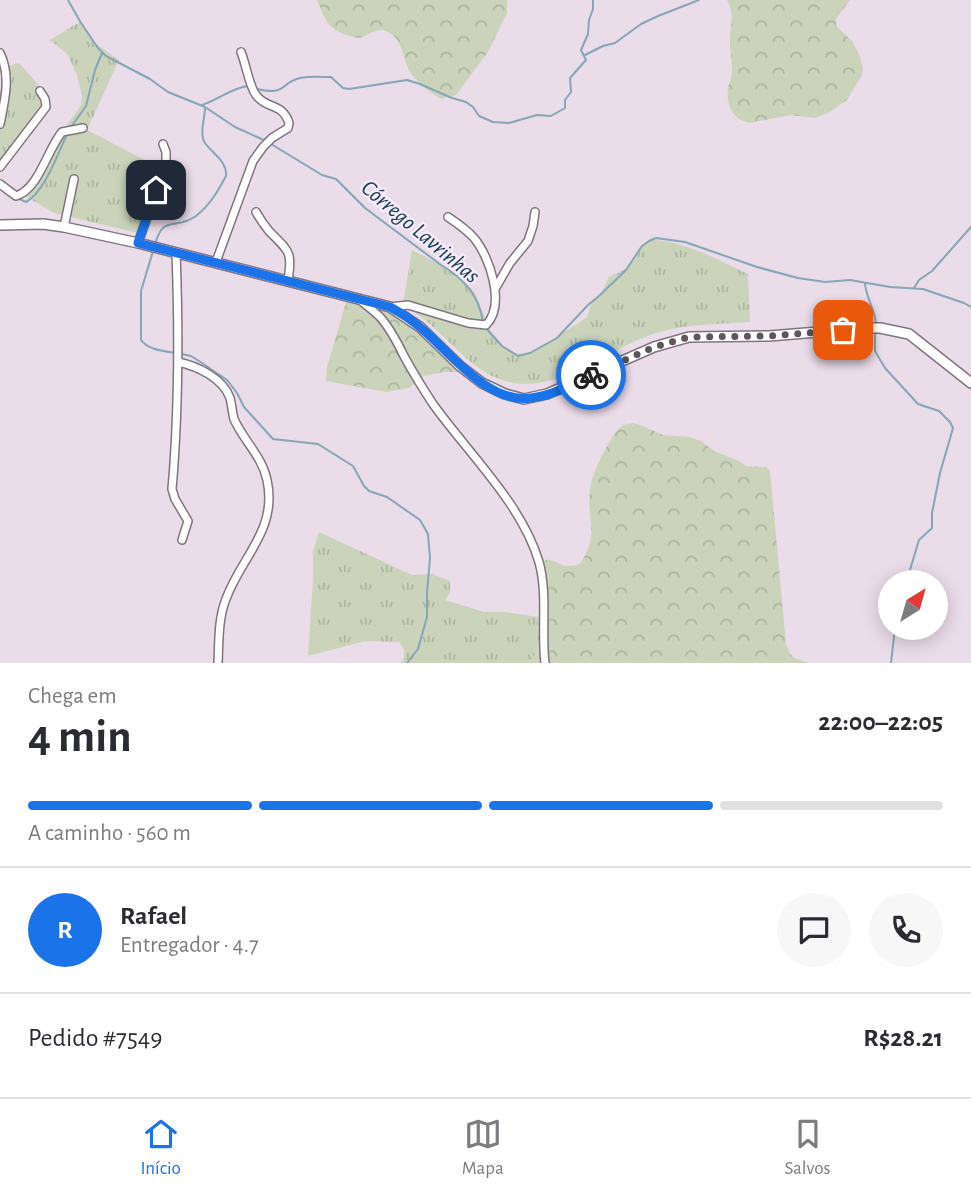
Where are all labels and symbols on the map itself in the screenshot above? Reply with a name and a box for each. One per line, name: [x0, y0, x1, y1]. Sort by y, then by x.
pin: [126, 160, 186, 220]
water label: Córrego Lavrinhas: [357, 176, 484, 288]
pin: [813, 300, 873, 360]
courier: [556, 340, 626, 410]
north arrow: [878, 570, 948, 640]

